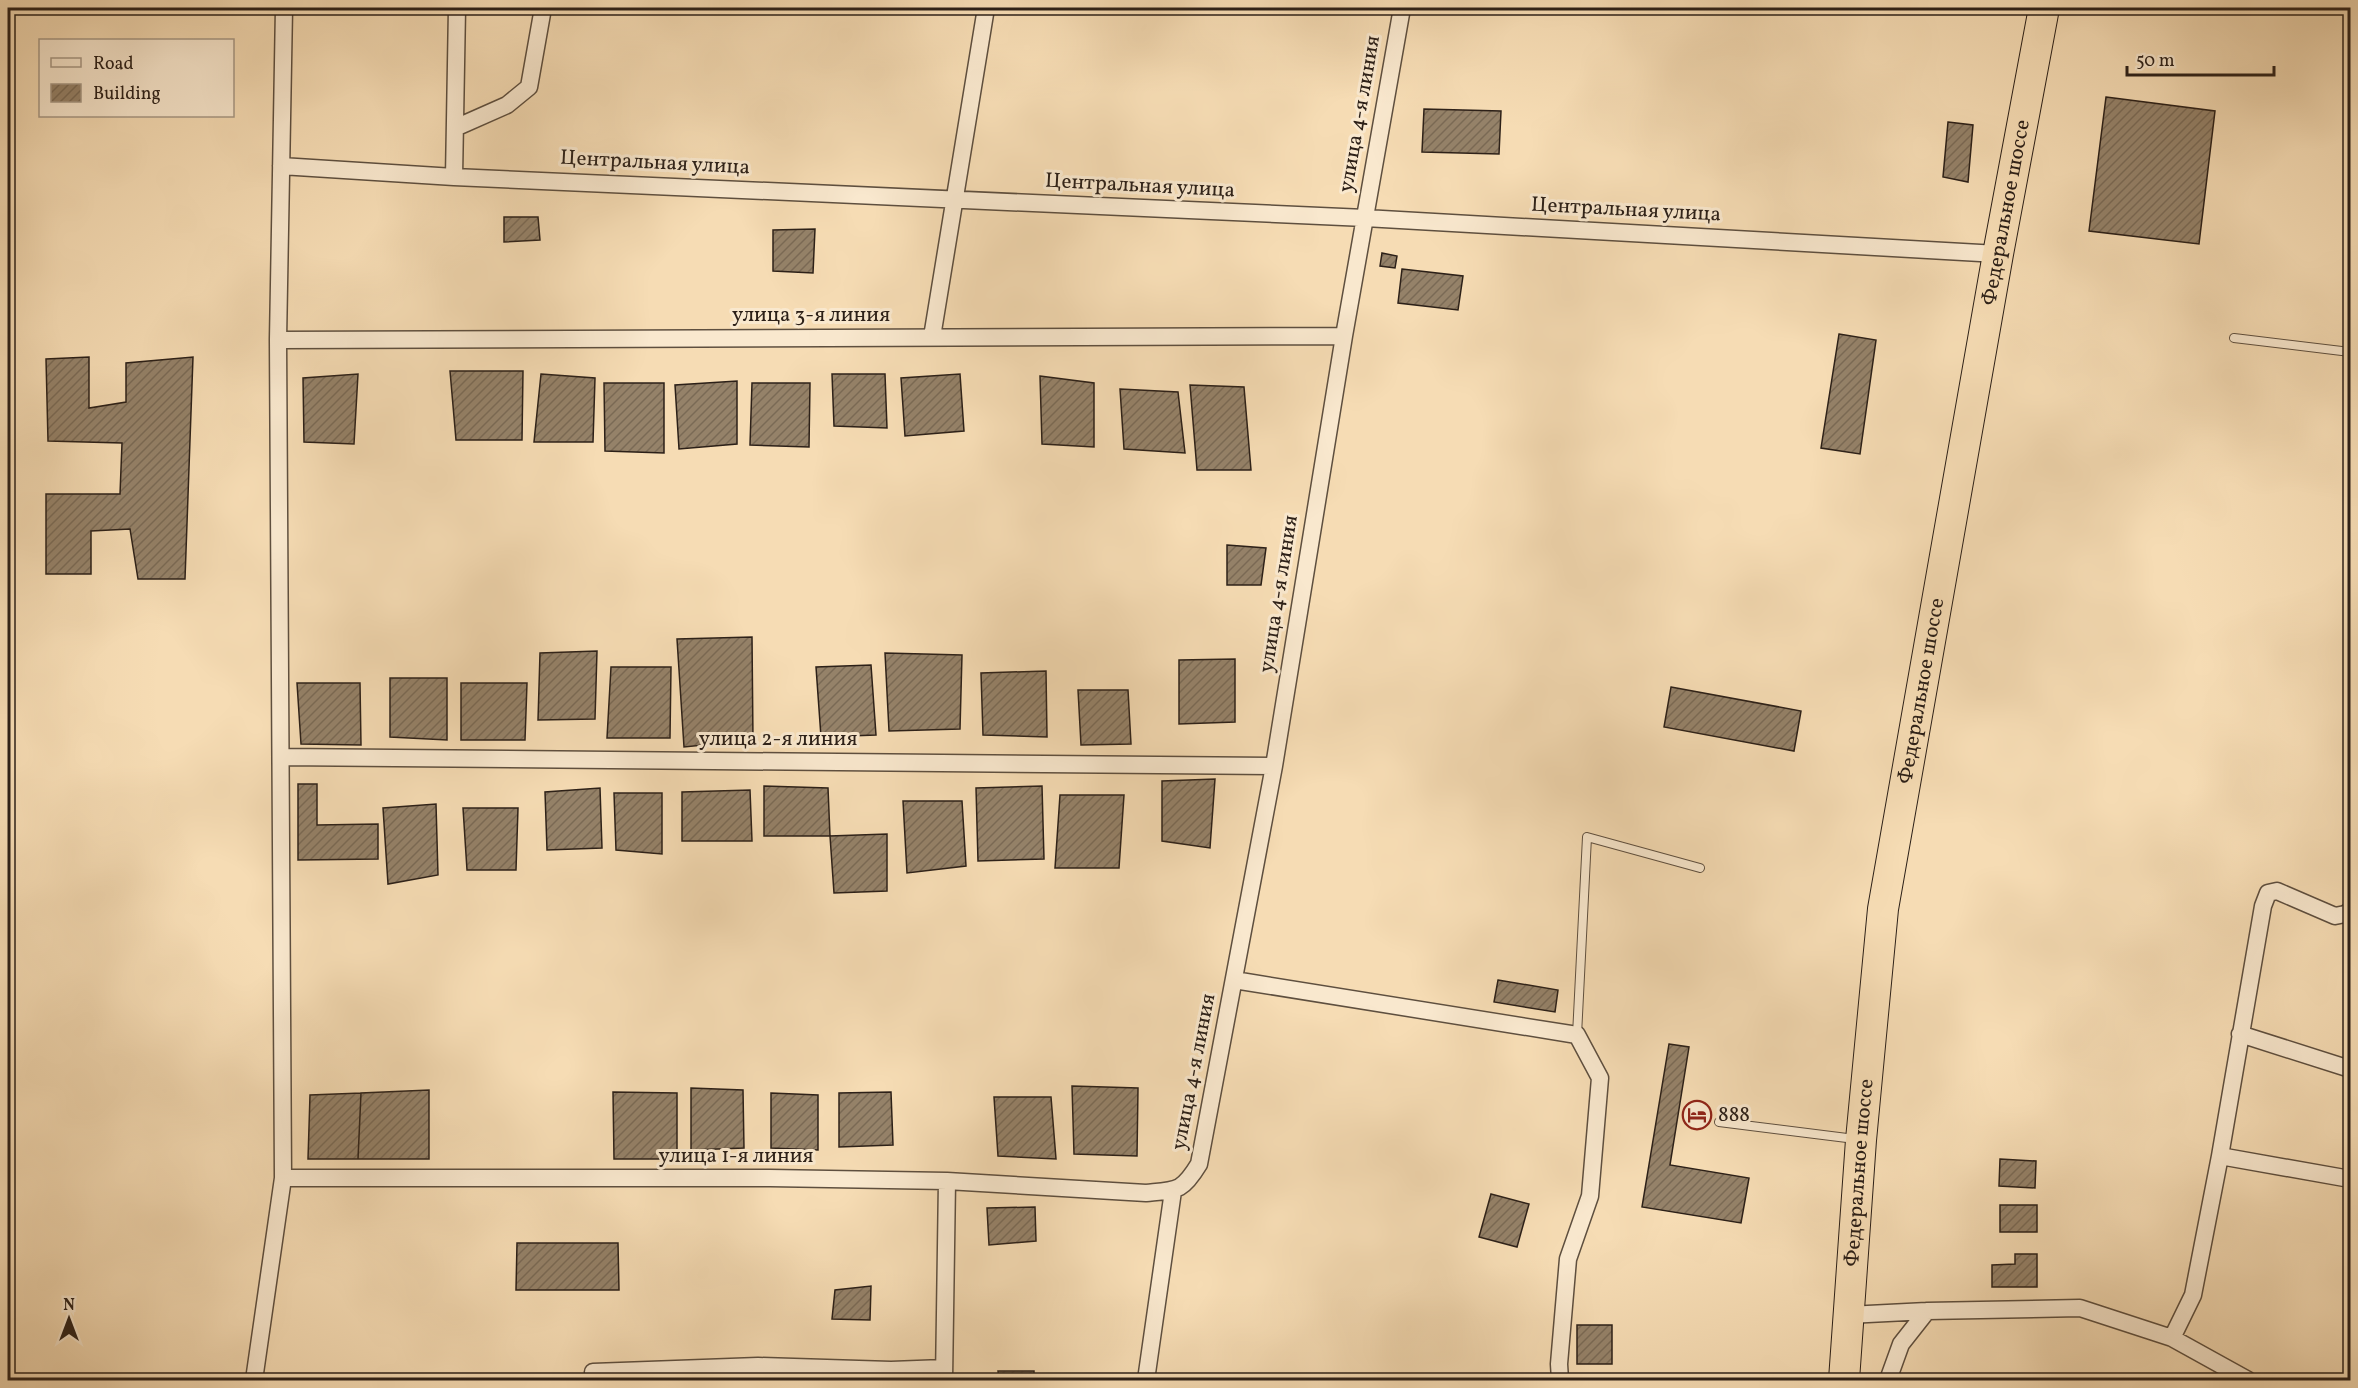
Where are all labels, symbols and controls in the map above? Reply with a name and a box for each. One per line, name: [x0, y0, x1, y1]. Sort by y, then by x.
street label: улица 4-я линия: [1332, 33, 1388, 195]
legend: [39, 39, 234, 117]
scale bar: [2127, 39, 2274, 77]
text: 50 m: [2136, 49, 2175, 74]
text: Road: [93, 52, 134, 77]
text: Building: [93, 82, 161, 107]
street label: Федеральное шоссе: [1975, 117, 2037, 308]
street label: Центральная улица: [559, 144, 751, 182]
street label: Центральная улица: [1044, 167, 1236, 205]
street label: Центральная улица: [1530, 191, 1722, 229]
street label: улица 3-я линия: [732, 301, 890, 330]
street label: улица 4-я линия: [1252, 513, 1306, 675]
street label: Федеральное шоссе: [1891, 596, 1952, 786]
street label: улица 2-я линия: [699, 725, 857, 754]
street label: улица 4-я линия: [1165, 991, 1223, 1153]
street label: Федеральное шоссе: [1838, 1077, 1881, 1268]
hotel icon: 888: [1681, 1099, 1713, 1131]
place label: 888: [1718, 1101, 1750, 1130]
street label: улица 1-я линия: [659, 1142, 814, 1171]
north arrow: [39, 1289, 99, 1349]
text: N: [63, 1295, 75, 1317]

